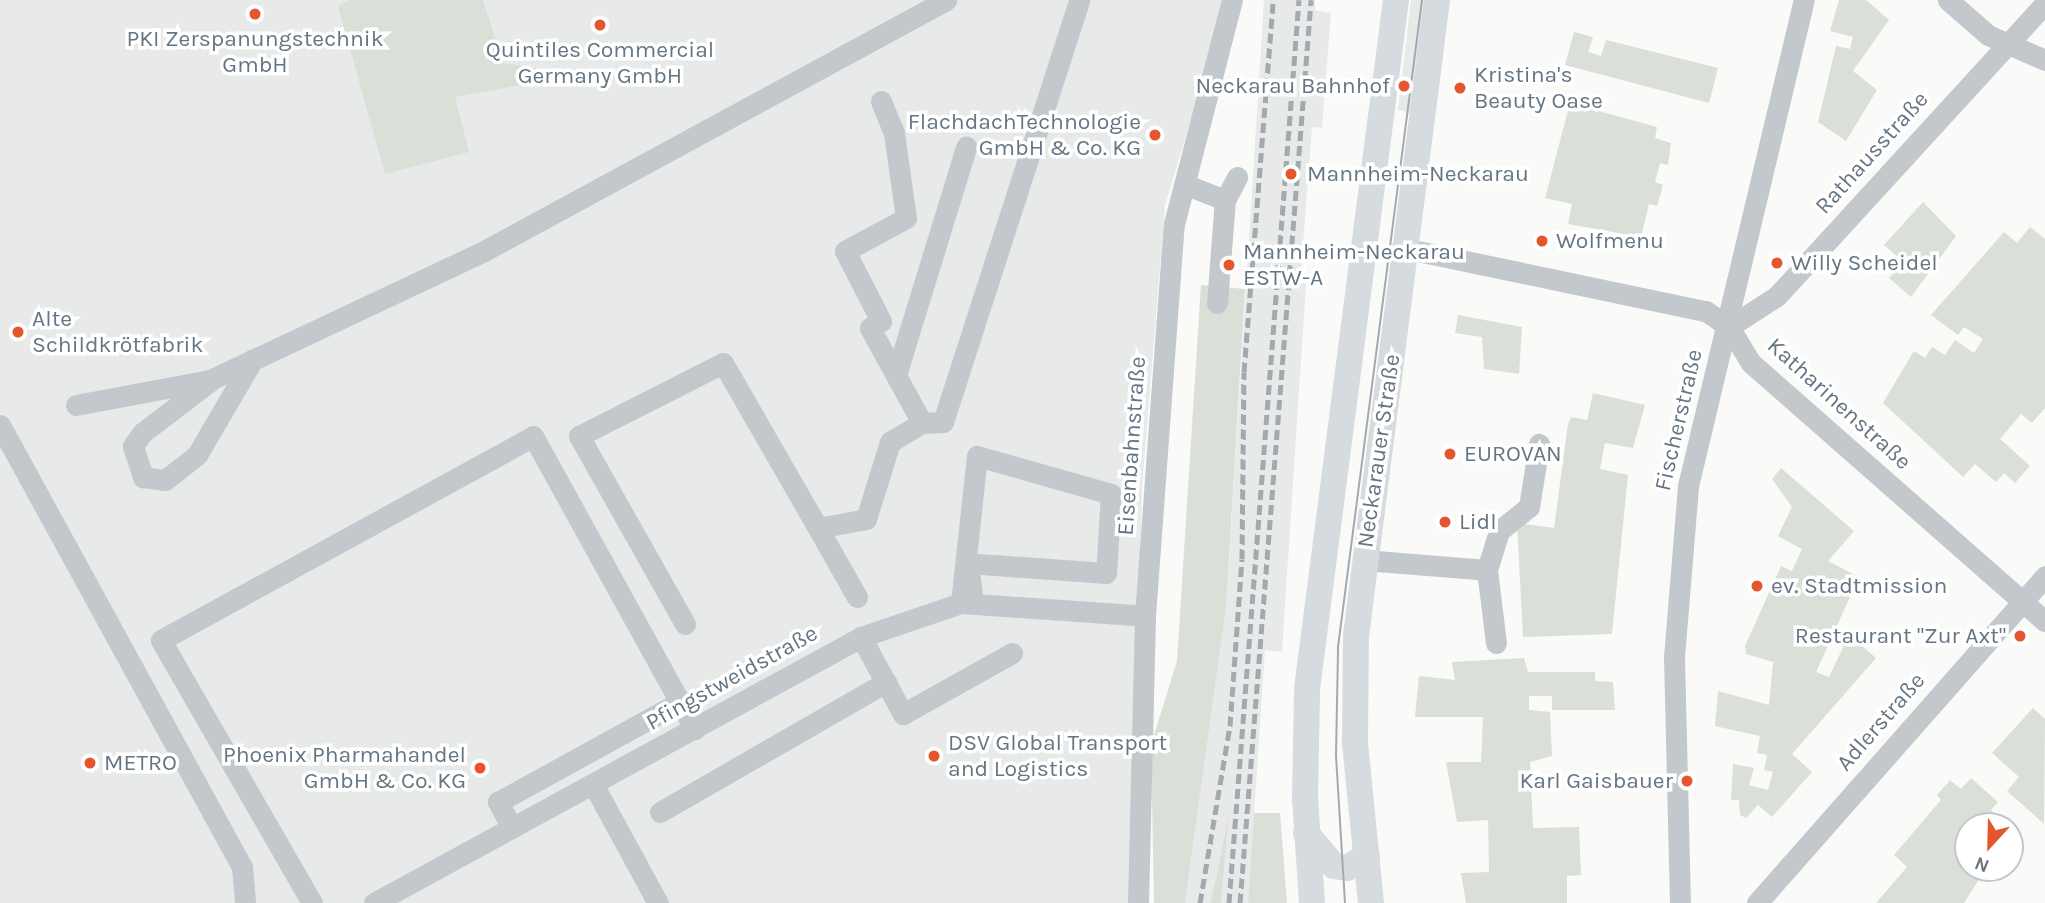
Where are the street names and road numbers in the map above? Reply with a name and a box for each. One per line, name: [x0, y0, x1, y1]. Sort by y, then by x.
street label: Rathausstraße: [1810, 86, 1934, 220]
street label: Katharinenstraße: [1761, 332, 1917, 476]
street label: Fischerstraße: [1649, 346, 1709, 494]
street label: Neckarauer Straße: [1352, 353, 1406, 549]
street label: Eisenbahnstraße: [1112, 356, 1152, 536]
street label: Pfingstweidstraße: [641, 619, 823, 737]
street label: Adlerstraße: [1831, 667, 1931, 777]

